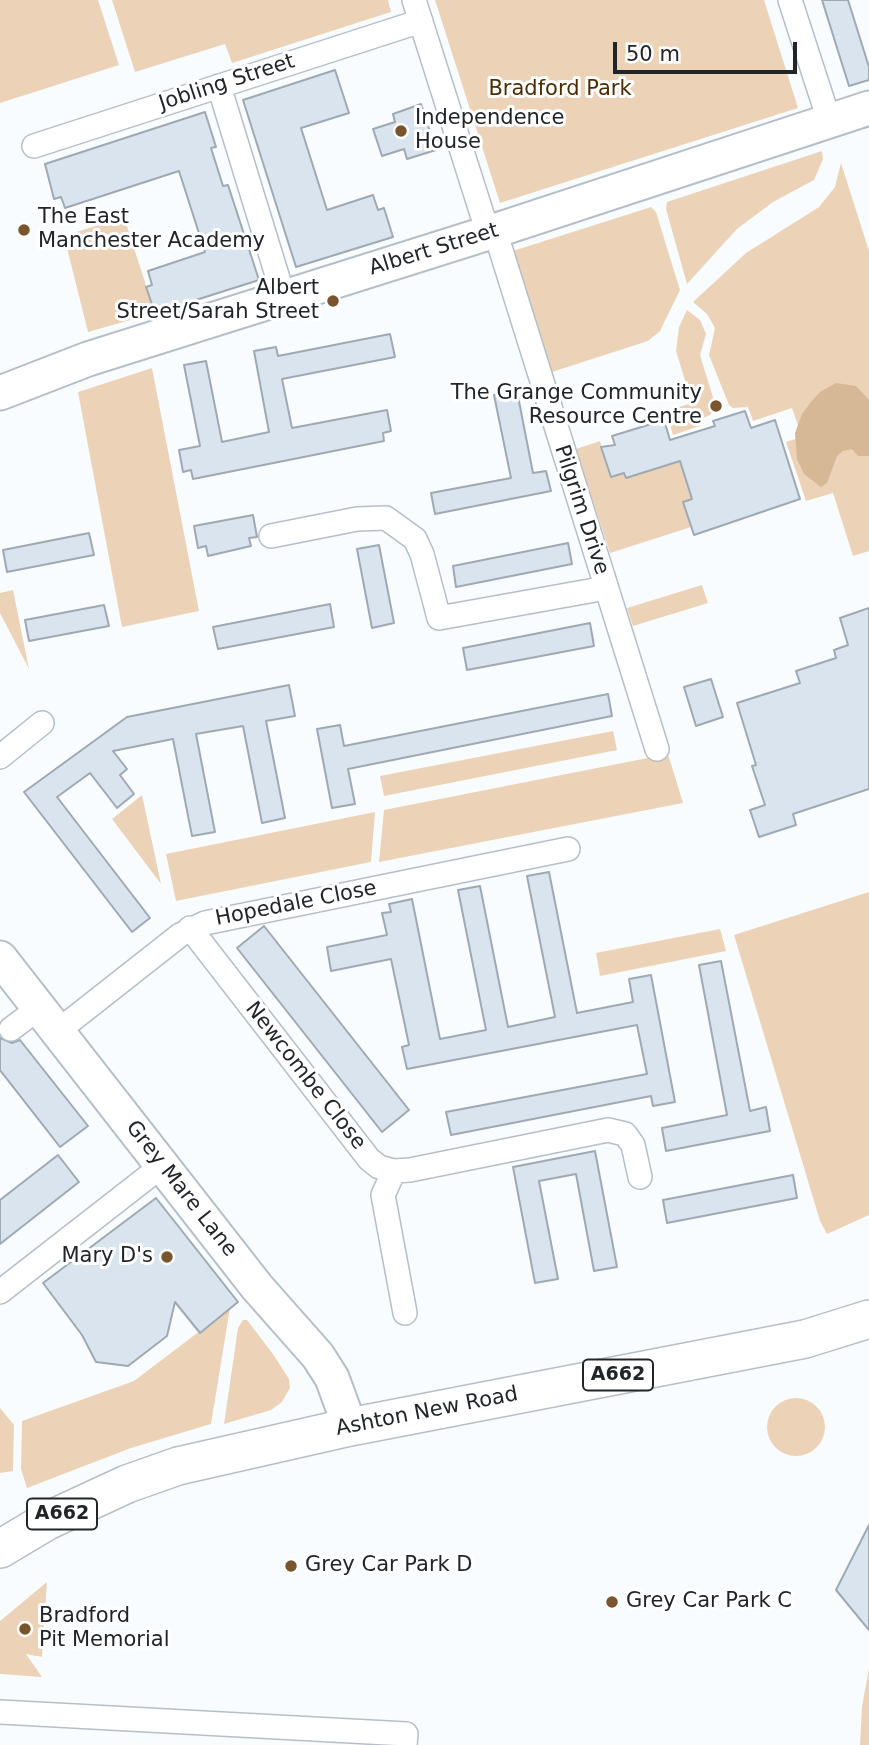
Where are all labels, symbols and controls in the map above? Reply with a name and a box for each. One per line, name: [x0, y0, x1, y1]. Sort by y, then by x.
scale bar: [617, 28, 801, 72]
text: 50 m: [626, 42, 680, 66]
street label: Jobling Street: [156, 49, 298, 117]
park label: Bradford Park: [488, 77, 632, 103]
place label: Independence House: [415, 106, 564, 156]
marker: Independence House: [393, 123, 409, 139]
place label: The East Manchester Academy: [38, 205, 265, 255]
street label: Albert Street: [366, 218, 502, 282]
marker: The East Manchester Academy: [16, 222, 32, 238]
place label: Albert Street/Sarah Street: [117, 276, 319, 326]
marker: Albert Street/Sarah Street: [325, 293, 341, 309]
place label: The Grange Community Resource Centre: [451, 381, 702, 431]
marker: The Grange Community Resource Centre: [708, 398, 724, 414]
street label: Pilgrim Drive: [548, 442, 614, 578]
street label: Hopedale Close: [213, 876, 379, 932]
street label: Newcombe Close: [239, 997, 371, 1155]
street label: Grey Mare Lane: [120, 1116, 242, 1262]
place label: Mary D's: [61, 1244, 153, 1270]
marker: Mary D's: [159, 1249, 175, 1265]
road number: A662: [583, 1359, 653, 1390]
street label: Ashton New Road: [334, 1382, 520, 1442]
road number: A662: [27, 1498, 97, 1530]
place label: Grey Car Park D: [305, 1553, 473, 1579]
marker: Grey Car Park D: [283, 1558, 299, 1574]
place label: Grey Car Park C: [626, 1589, 792, 1615]
marker: Grey Car Park C: [604, 1594, 620, 1610]
place label: Bradford Pit Memorial: [39, 1604, 169, 1654]
marker: Bradford Pit Memorial: [17, 1621, 33, 1637]

